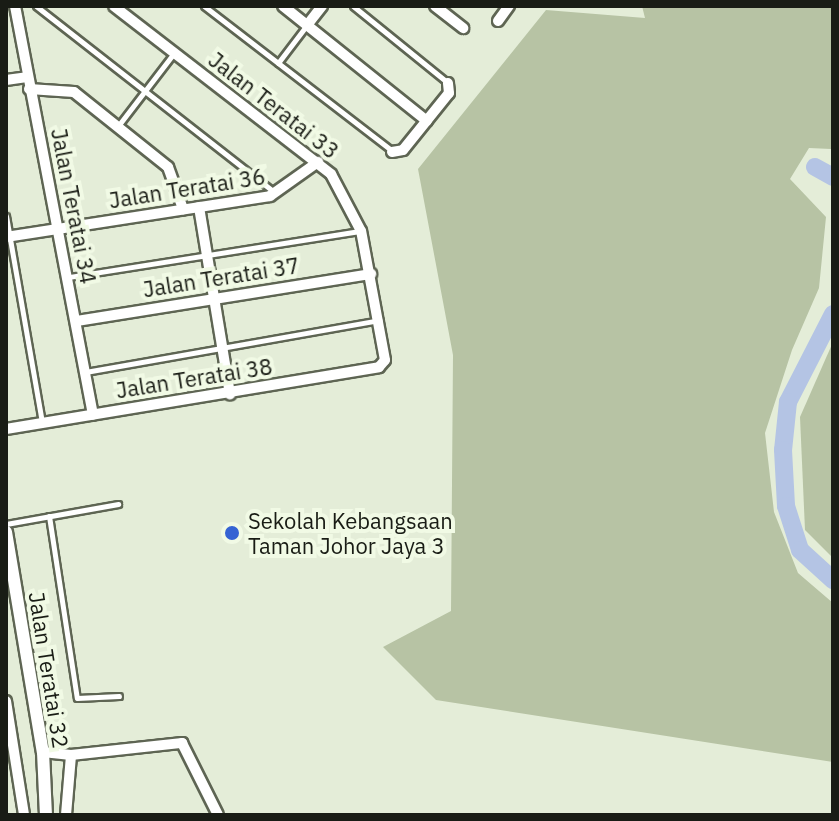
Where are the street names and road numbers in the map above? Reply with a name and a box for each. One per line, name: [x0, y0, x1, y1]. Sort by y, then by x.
street label: Jalan Teratai 33: [204, 46, 344, 164]
street label: Jalan Teratai 34: [46, 126, 102, 286]
street label: Jalan Teratai 36: [107, 163, 267, 213]
street label: Jalan Teratai 37: [141, 252, 301, 302]
street label: Jalan Teratai 38: [114, 353, 274, 403]
street label: Jalan Teratai 32: [24, 590, 74, 750]

